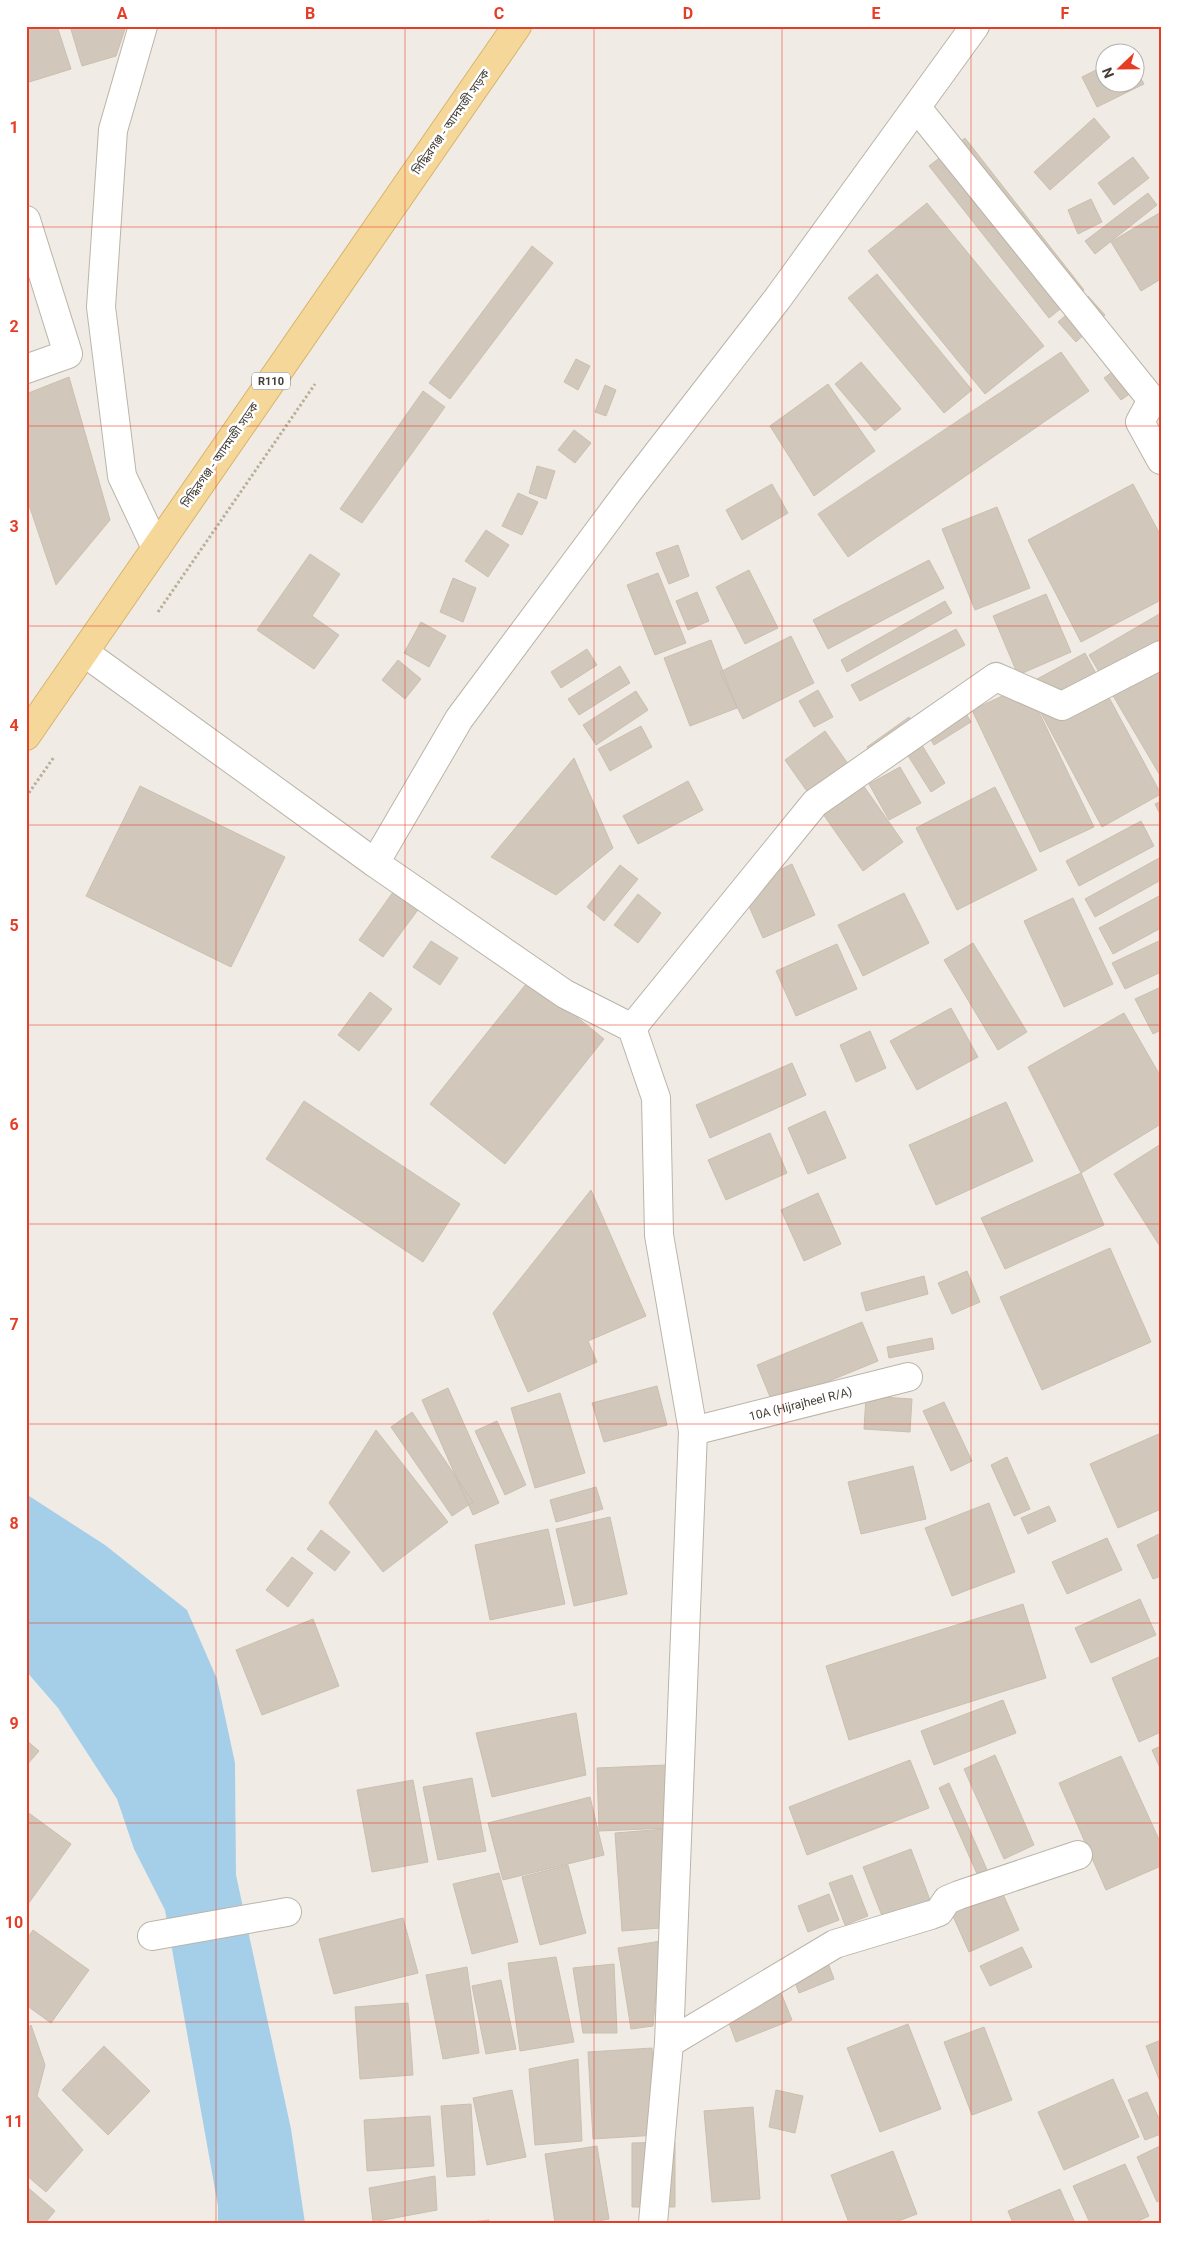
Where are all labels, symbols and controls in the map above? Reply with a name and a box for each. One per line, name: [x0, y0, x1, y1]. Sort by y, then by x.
text: A: [117, 4, 128, 23]
text: B: [305, 4, 315, 23]
text: C: [494, 4, 504, 23]
text: D: [683, 4, 693, 23]
text: E: [872, 4, 881, 23]
text: F: [1061, 4, 1070, 23]
north arrow: [1094, 42, 1144, 92]
text: N: [1099, 65, 1117, 80]
street label: সিদ্ধিরগঞ্জ - আদমজী সড়ক: [408, 66, 493, 178]
text: 1: [9, 118, 19, 137]
text: 2: [9, 317, 19, 336]
road number: R110: [252, 372, 290, 390]
street label: সিদ্ধিরগঞ্জ - আদমজী সড়ক: [177, 399, 262, 511]
text: 3: [9, 517, 19, 536]
text: 4: [9, 716, 19, 735]
text: 5: [9, 916, 19, 935]
text: 6: [9, 1115, 19, 1134]
text: 7: [9, 1315, 19, 1334]
street label: 10A (Hijrajheel R/A): [748, 1384, 854, 1424]
text: 8: [9, 1514, 19, 1533]
text: 9: [9, 1714, 19, 1733]
text: 10: [5, 1913, 23, 1932]
text: 11: [5, 2112, 23, 2131]

